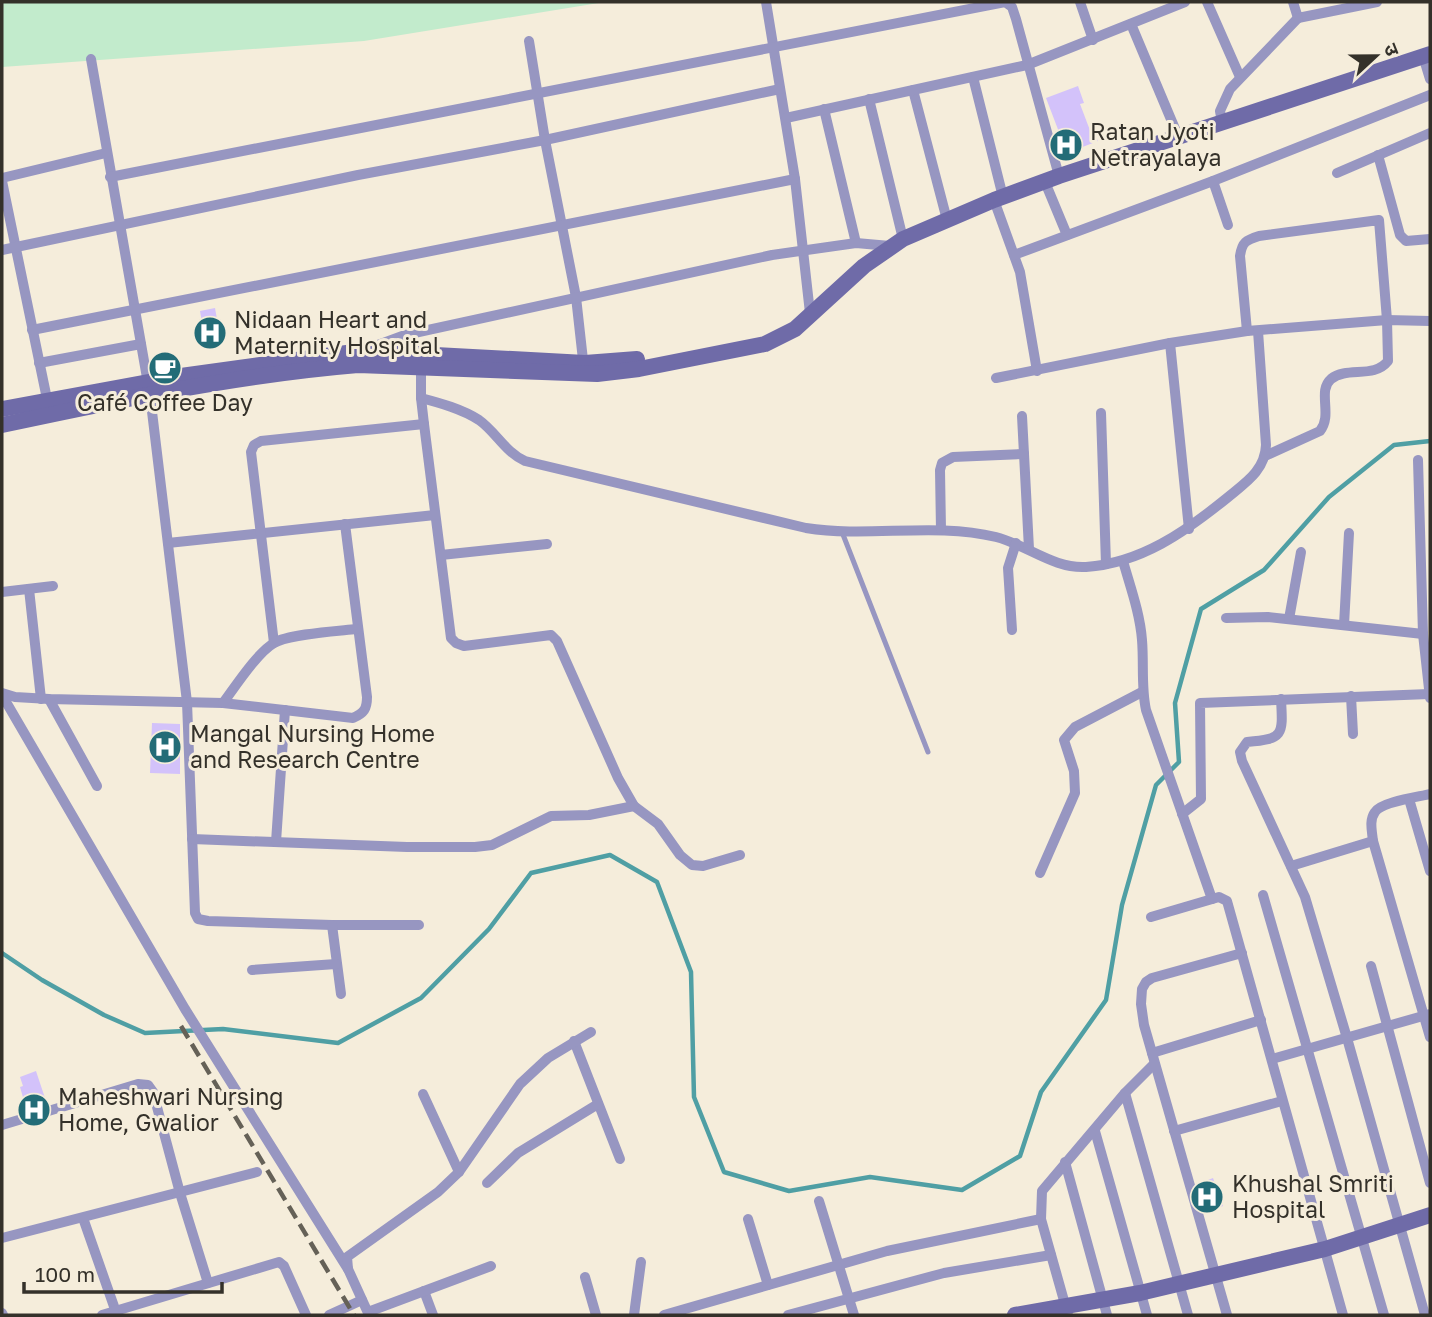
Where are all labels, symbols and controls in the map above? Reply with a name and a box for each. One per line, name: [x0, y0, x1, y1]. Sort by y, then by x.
north arrow: [1341, 21, 1411, 91]
text: उ: [1379, 40, 1405, 60]
place label: Ratan Jyoti Netrayalaya: [1090, 117, 1222, 171]
hospital icon: Ratan Jyoti Netrayalaya: [1047, 126, 1085, 164]
place label: Nidaan Heart and Maternity Hospital: [234, 305, 440, 359]
hospital icon: Nidaan Heart and Maternity Hospital: [191, 314, 229, 352]
cafe icon: Café Coffee Day: [146, 349, 184, 387]
place label: Café Coffee Day: [77, 388, 253, 416]
place label: Mangal Nursing Home and Research Centre: [190, 719, 435, 773]
hospital icon: Mangal Nursing Home and Research Centre: [146, 728, 184, 766]
place label: Maheshwari Nursing Home, Gwalior: [58, 1082, 283, 1136]
hospital icon: Maheshwari Nursing Home, Gwalior: [15, 1091, 53, 1129]
place label: Khushal Smriti Hospital: [1232, 1169, 1394, 1223]
hospital icon: Khushal Smriti Hospital: [1188, 1178, 1226, 1216]
scale bar: [24, 1250, 222, 1294]
text: 100 m: [35, 1261, 95, 1287]

